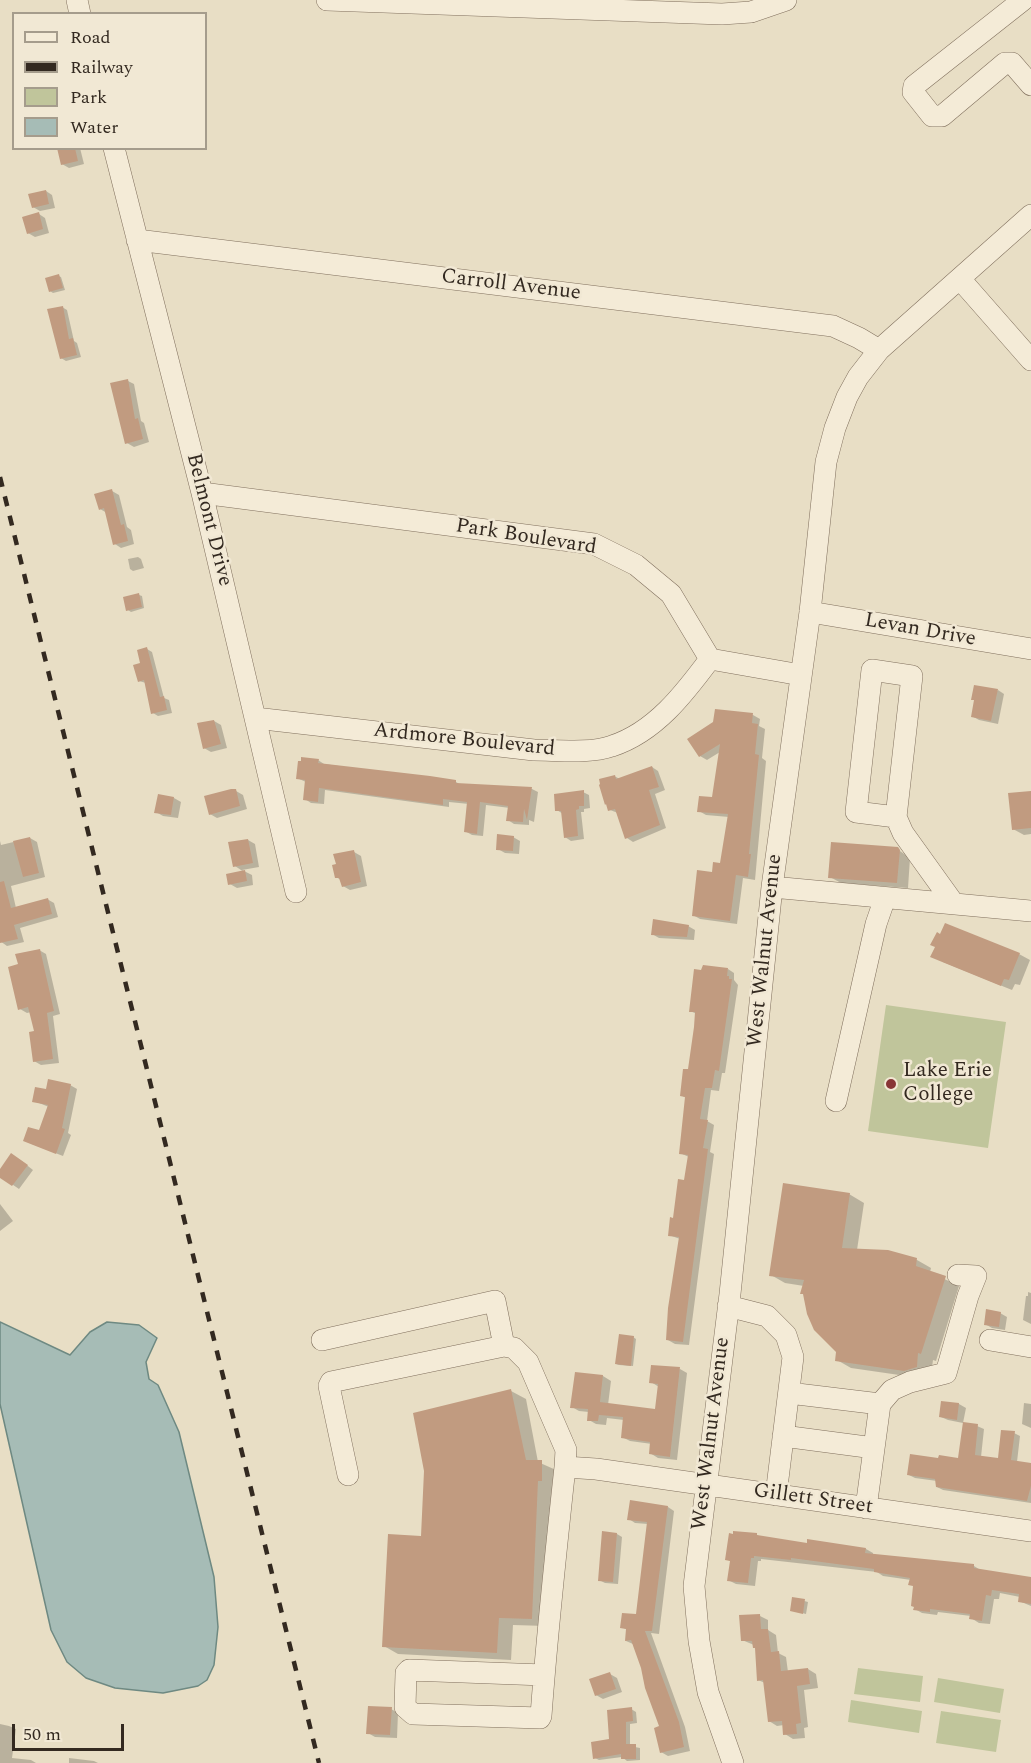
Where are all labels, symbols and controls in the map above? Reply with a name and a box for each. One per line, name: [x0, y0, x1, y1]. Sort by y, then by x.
legend: [12, 12, 207, 150]
text: Road: [70, 24, 111, 51]
text: Railway: [70, 54, 133, 81]
text: Park: [70, 84, 107, 111]
text: Water: [70, 114, 118, 141]
street label: Carroll Avenue: [440, 265, 582, 307]
street label: Belmont Drive: [179, 451, 237, 589]
street label: Park Boulevard: [454, 514, 598, 562]
street label: Levan Drive: [862, 609, 978, 653]
street label: Ardmore Boulevard: [372, 719, 556, 763]
street label: West Walnut Avenue: [743, 853, 789, 1049]
place label: Lake Erie College: [903, 1059, 992, 1109]
marker: Lake Erie College: [884, 1077, 898, 1091]
street label: West Walnut Avenue: [688, 1336, 736, 1532]
street label: Gillett Street: [752, 1479, 874, 1521]
scale bar: [15, 1712, 128, 1750]
text: 50 m: [23, 1721, 61, 1748]

